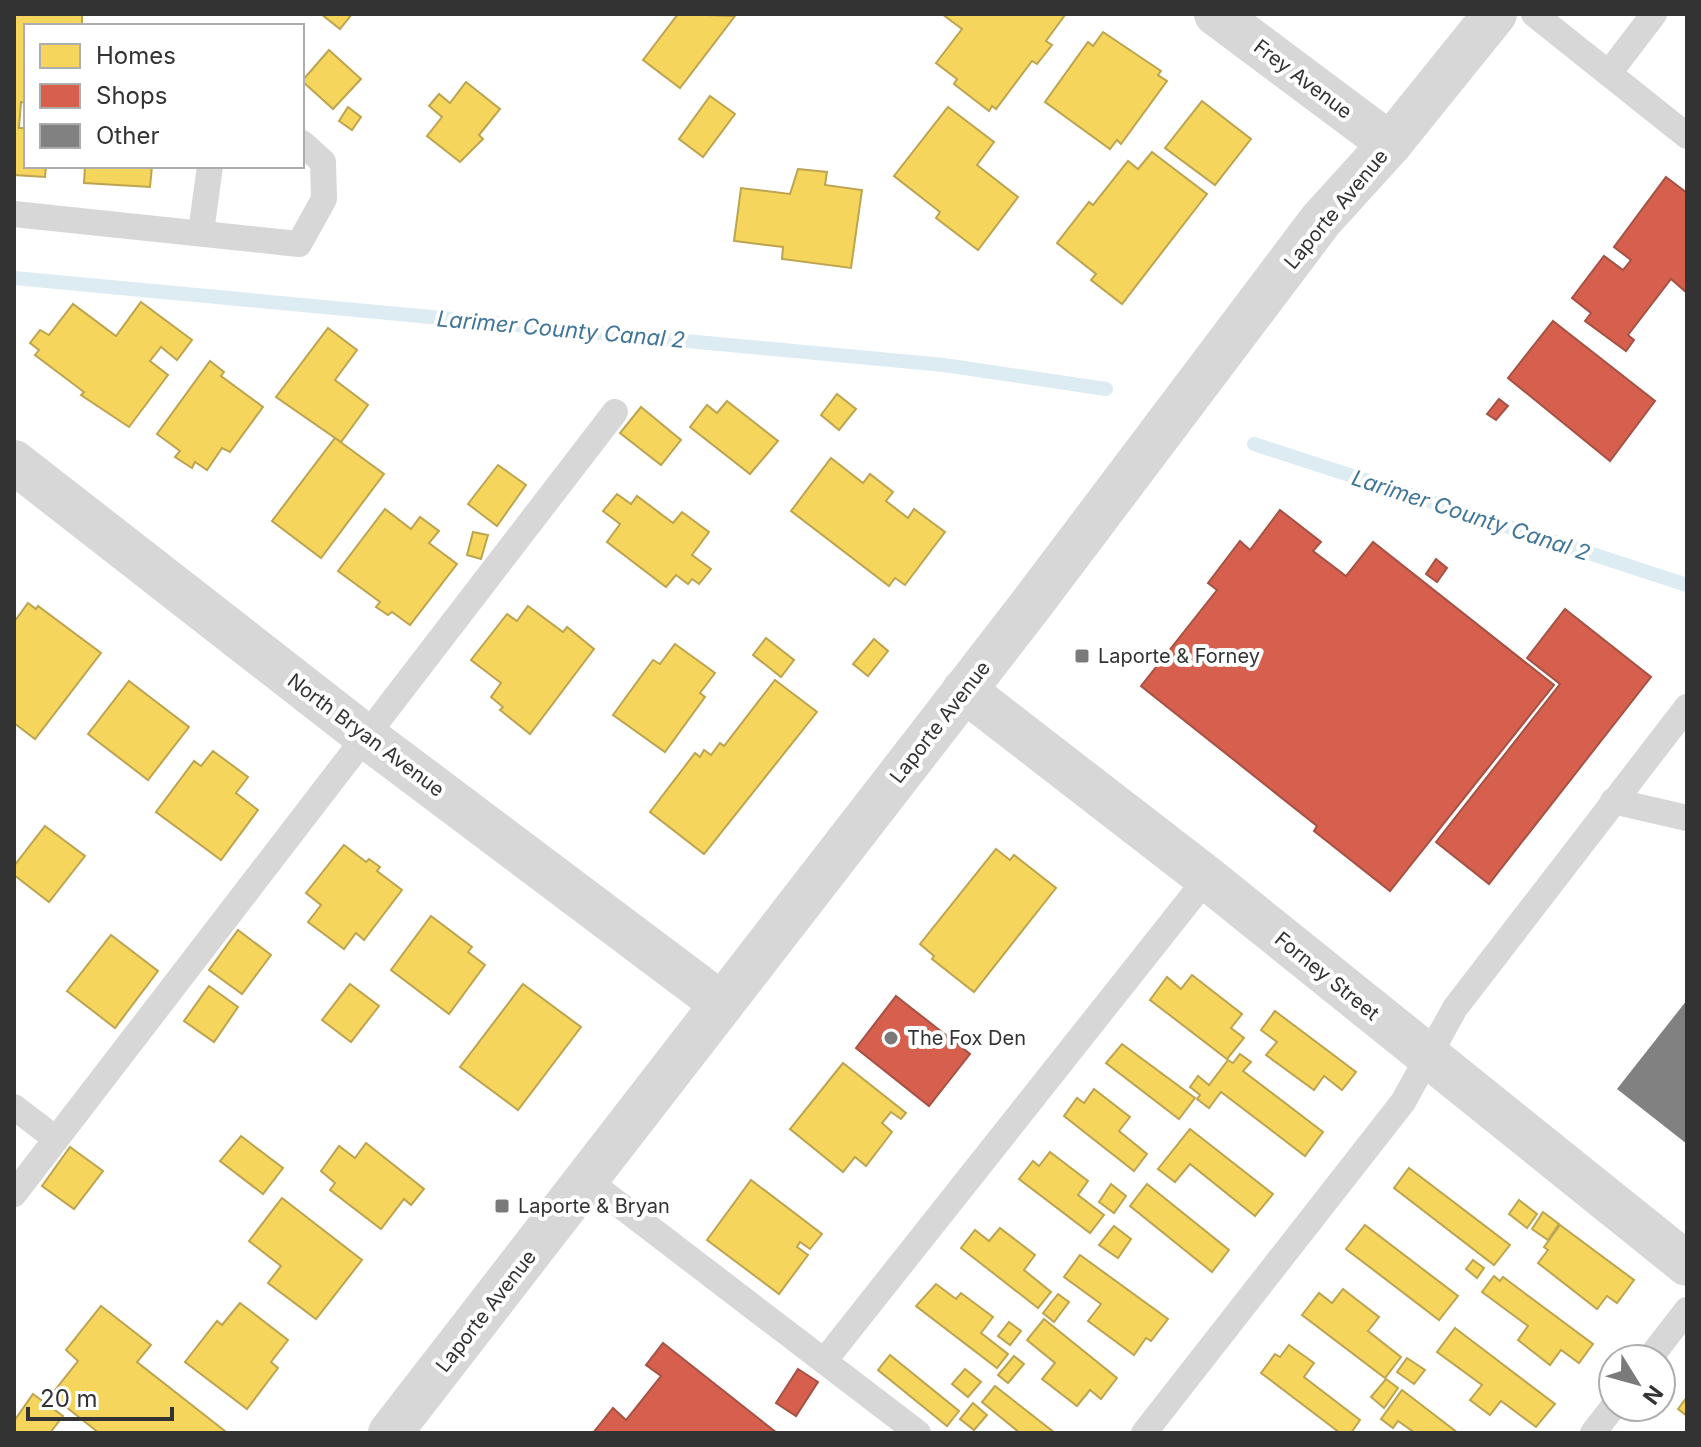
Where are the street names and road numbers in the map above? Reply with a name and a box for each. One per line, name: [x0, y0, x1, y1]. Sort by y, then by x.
street label: Frey Avenue: [1249, 34, 1357, 124]
street label: Laporte Avenue: [1279, 144, 1393, 274]
street label: Laporte Avenue: [885, 656, 995, 788]
street label: North Bryan Avenue: [283, 668, 449, 802]
street label: Forney Street: [1270, 927, 1384, 1026]
street label: Laporte Avenue: [431, 1245, 541, 1377]

